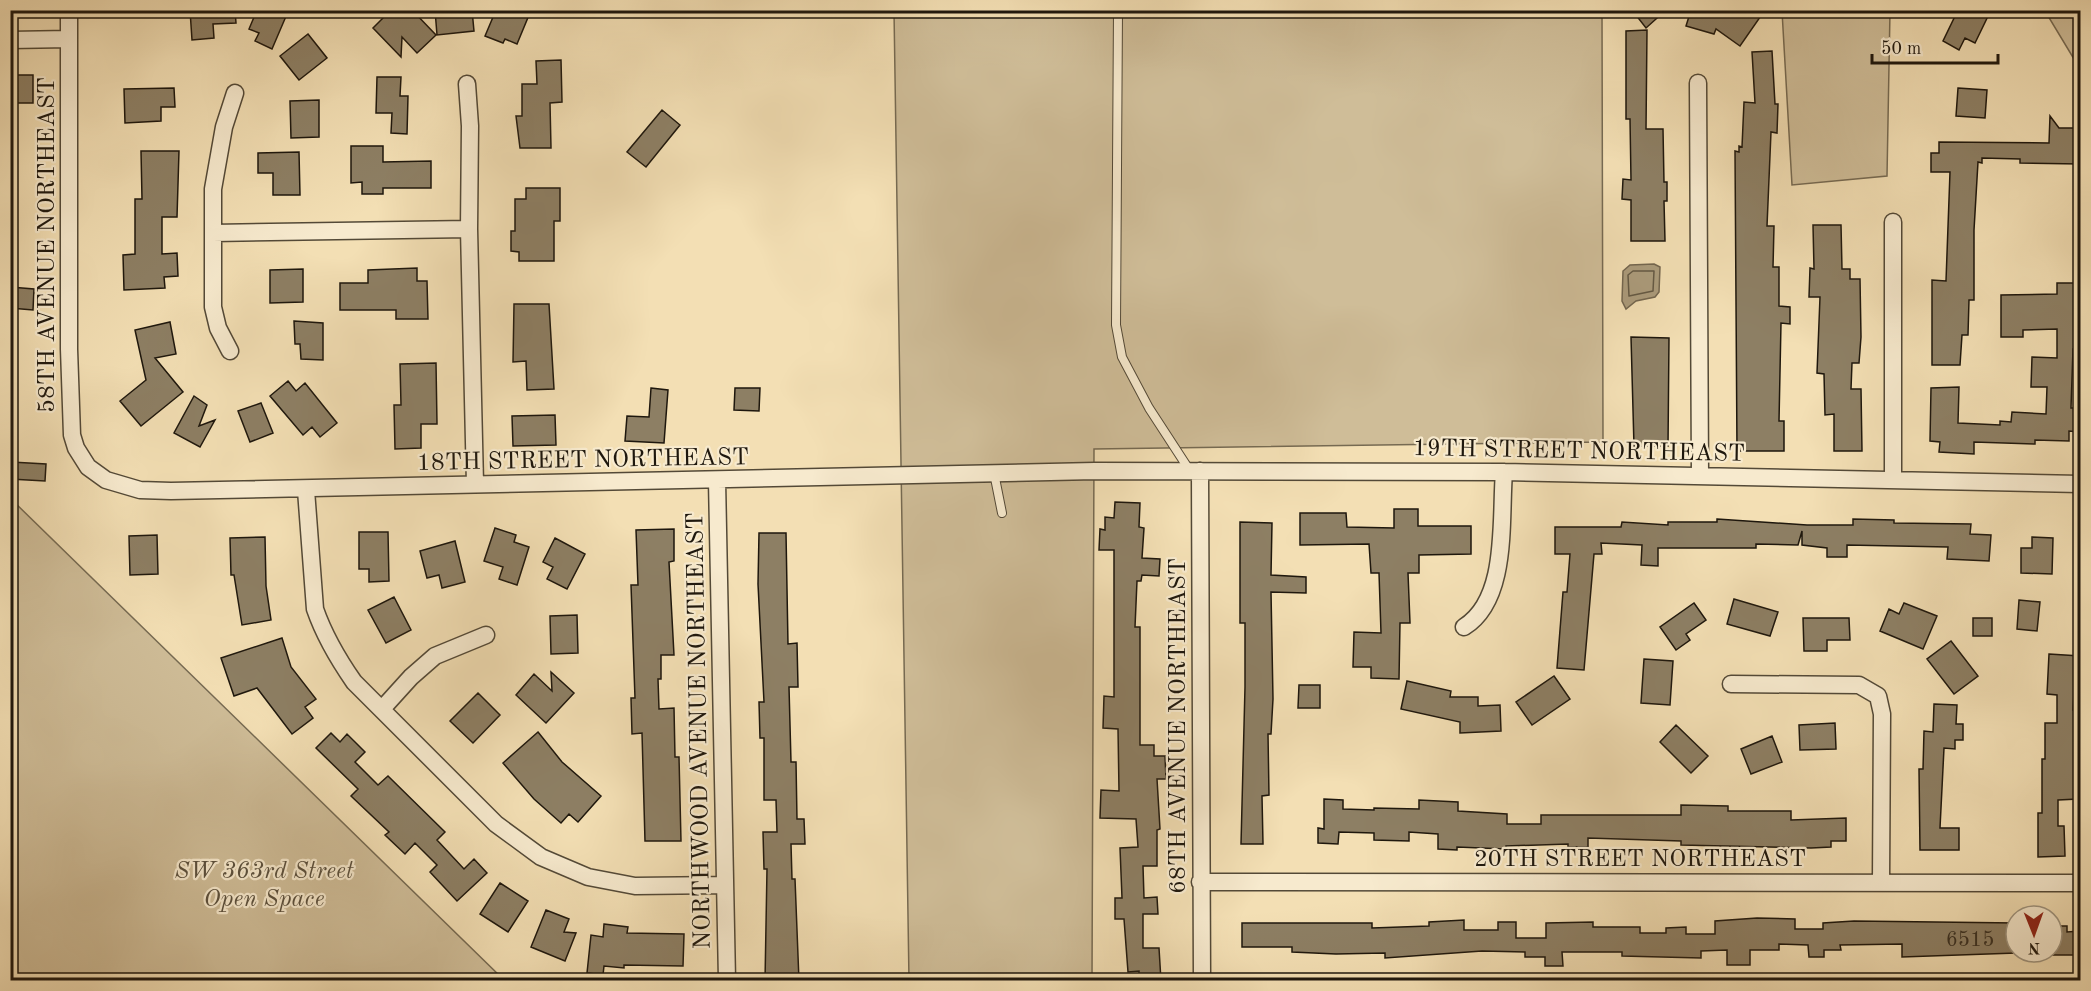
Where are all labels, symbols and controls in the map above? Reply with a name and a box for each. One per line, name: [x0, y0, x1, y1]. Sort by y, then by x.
scale bar: [1872, 27, 1998, 65]
text: 50 m: [1881, 40, 1921, 58]
street label: 58TH AVENUE NORTHEAST: [36, 77, 60, 413]
street label: 19TH STREET NORTHEAST: [1413, 437, 1745, 467]
street label: 18TH STREET NORTHEAST: [417, 446, 749, 476]
street label: NORTHWOOD AVENUE NORTHEAST: [684, 512, 716, 950]
street label: 68TH AVENUE NORTHEAST: [1167, 558, 1191, 894]
street label: 20TH STREET NORTHEAST: [1474, 848, 1806, 872]
park label: SW 363rd Street Open Space: [174, 860, 354, 912]
north arrow: [2004, 904, 2064, 964]
house number: 6515: [1946, 930, 1994, 951]
text: N: [2027, 939, 2040, 955]

